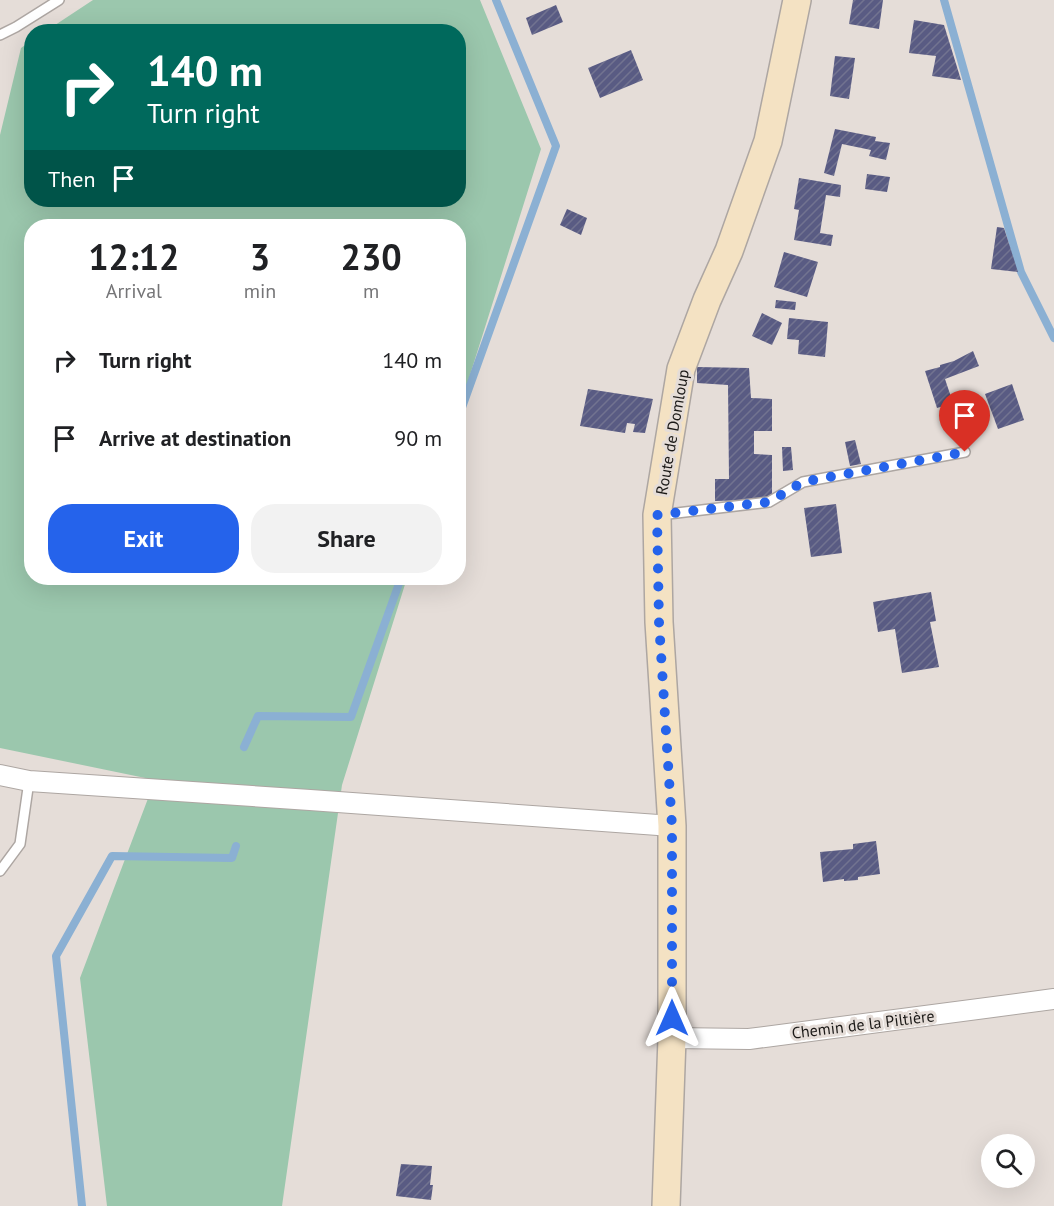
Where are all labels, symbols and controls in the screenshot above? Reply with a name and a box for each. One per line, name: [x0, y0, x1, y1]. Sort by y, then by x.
text: 140 m: [147, 43, 263, 98]
icon: right: [48, 48, 126, 126]
text: Turn right: [147, 96, 260, 130]
icon: arrive: [107, 162, 140, 195]
text: Then: [48, 165, 95, 193]
text: 12:12: [88, 233, 180, 280]
text: 3: [250, 233, 270, 280]
text: 230: [341, 233, 402, 280]
text: Arrival: [106, 278, 162, 304]
text: min: [244, 278, 276, 304]
text: m: [363, 278, 379, 304]
icon: right: [48, 344, 81, 377]
text: Turn right: [99, 346, 191, 374]
text: 140 m: [382, 346, 442, 374]
street label: Route de Domloup: [651, 368, 693, 496]
pin: [939, 390, 990, 452]
icon: arrive: [948, 399, 981, 432]
icon: arrive: [48, 422, 81, 455]
text: Arrive at destination: [99, 424, 291, 452]
text: 90 m: [394, 424, 442, 452]
button: Exit: [48, 504, 239, 573]
button: Share: [251, 504, 442, 573]
position arrow: [640, 986, 704, 1050]
street label: Chemin de la Piltière: [791, 1005, 935, 1043]
map controls: [981, 1134, 1035, 1188]
button: search: [981, 1134, 1035, 1188]

